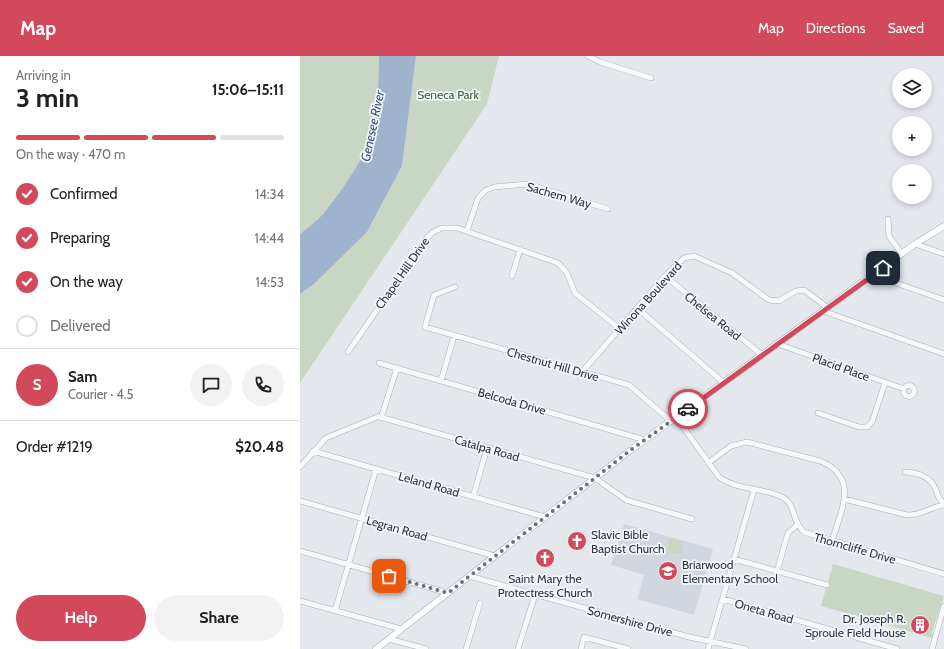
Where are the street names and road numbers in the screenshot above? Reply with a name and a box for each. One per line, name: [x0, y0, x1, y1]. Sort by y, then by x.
street label: Sachem Way: [525, 179, 593, 211]
street label: Chapel Hill Drive: [372, 234, 432, 312]
street label: Winona Boulevard: [611, 258, 685, 338]
street label: Chelsea Road: [682, 289, 744, 343]
street label: Chestnut Hill Drive: [505, 344, 601, 384]
street label: Placid Place: [810, 350, 872, 384]
street label: Belcoda Drive: [476, 384, 548, 418]
street label: Catalpa Road: [453, 432, 521, 464]
street label: Leland Road: [397, 468, 461, 500]
street label: Legran Road: [365, 512, 429, 544]
street label: Thorncliffe Drive: [812, 529, 898, 567]
street label: Oneta Road: [733, 595, 795, 627]
street label: Somershire Drive: [586, 602, 674, 640]

